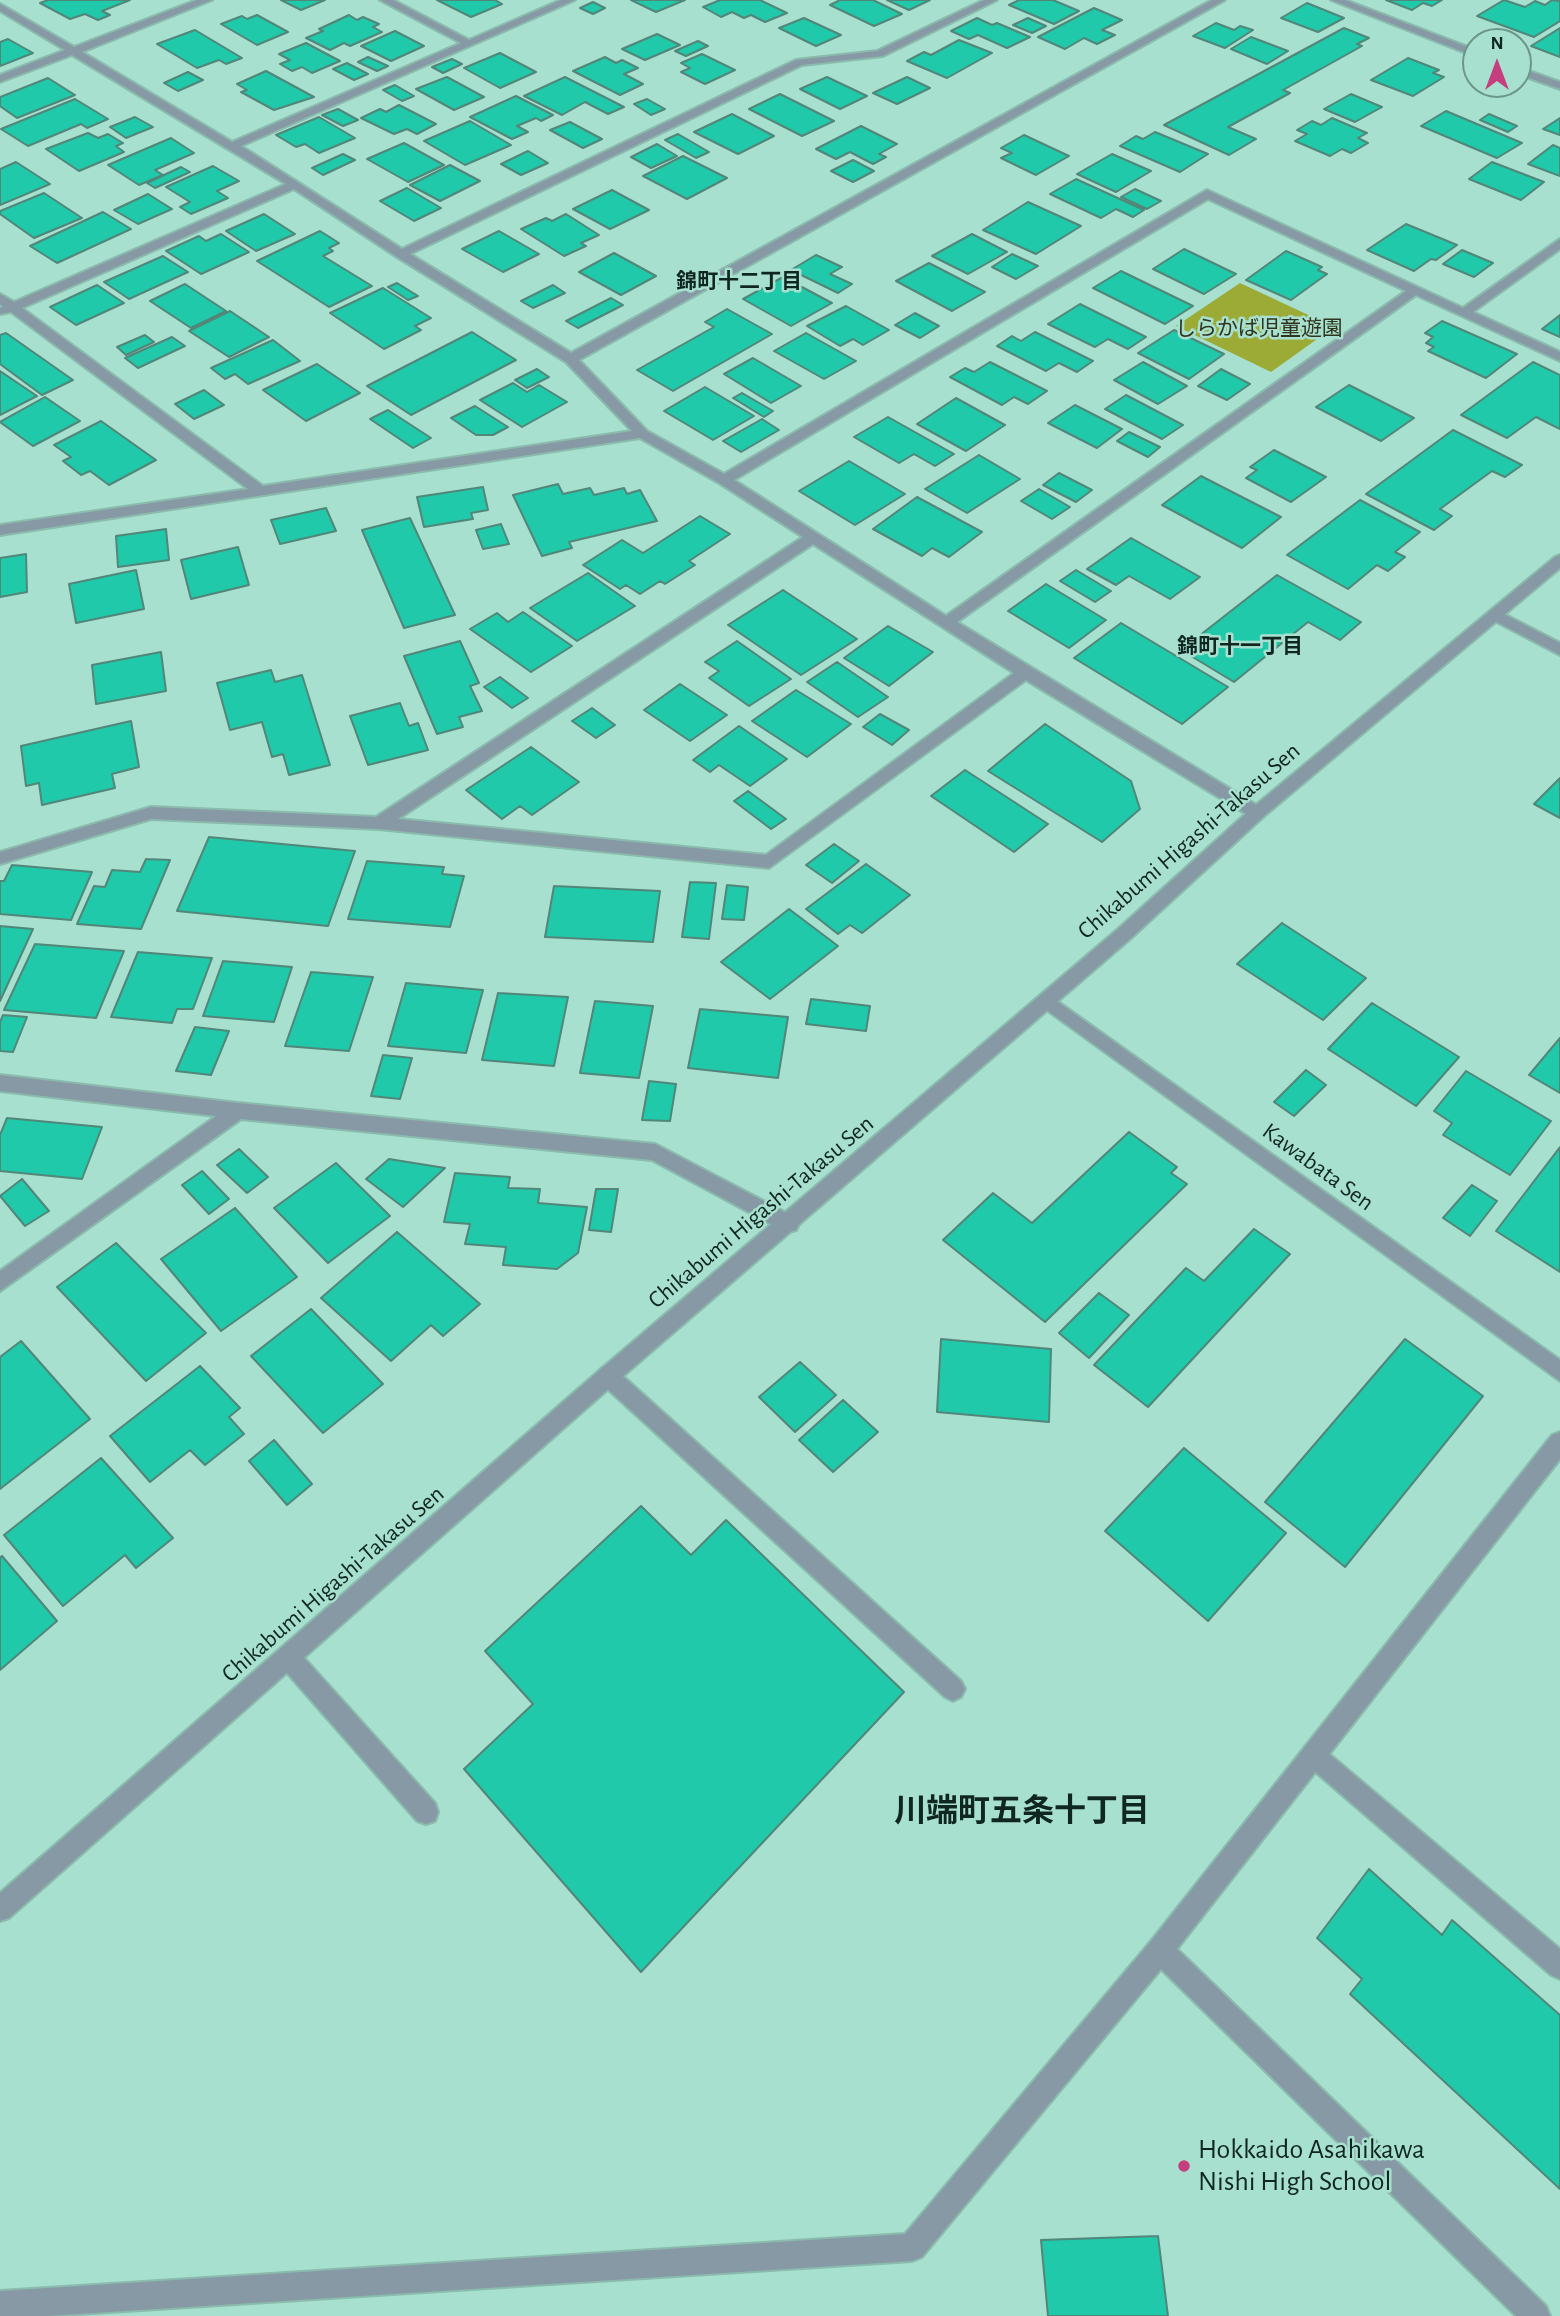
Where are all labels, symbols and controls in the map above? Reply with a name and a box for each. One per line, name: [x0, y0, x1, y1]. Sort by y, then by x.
north arrow: [1462, 28, 1532, 98]
text: N: [1490, 34, 1504, 53]
district label: 錦町十二丁目: [676, 269, 802, 295]
park label: しらかば児童遊園: [1175, 316, 1343, 342]
district label: 錦町十一丁目: [1177, 634, 1303, 660]
street label: Chikabumi Higashi-Takasu Sen: [1072, 737, 1306, 945]
street label: Chikabumi Higashi-Takasu Sen: [642, 1109, 880, 1315]
street label: Kawabata Sen: [1257, 1117, 1379, 1217]
street label: Chikabumi Higashi-Takasu Sen: [216, 1480, 450, 1688]
district label: 川端町五条十丁目: [894, 1792, 1150, 1830]
place label: Hokkaido Asahikawa Nishi High School: [1198, 2133, 1425, 2199]
marker: Hokkaido Asahikawa Nishi High School: [1176, 2158, 1192, 2174]

